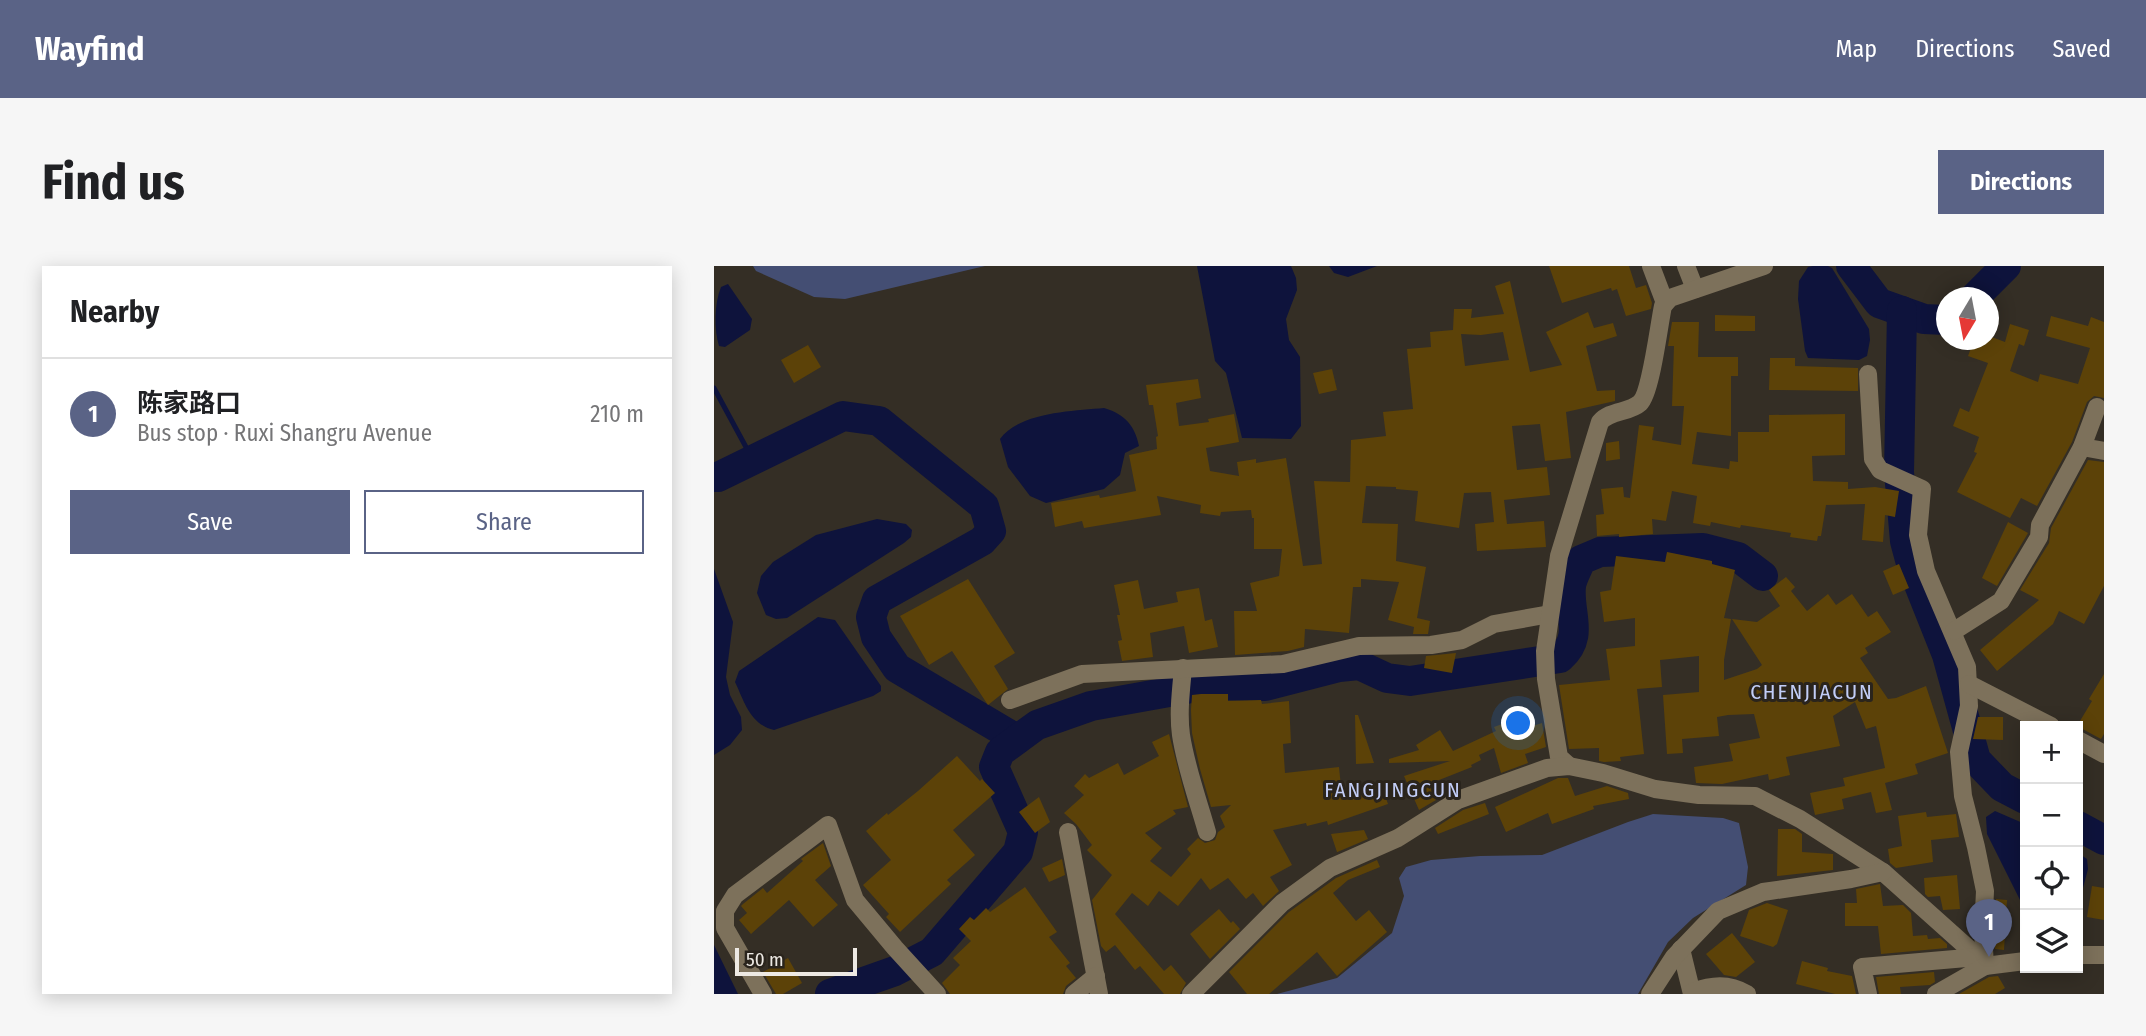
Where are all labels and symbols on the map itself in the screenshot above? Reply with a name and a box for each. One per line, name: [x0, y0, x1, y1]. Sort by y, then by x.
north arrow: [1936, 287, 1999, 350]
district label: CHENJIACUN: [1750, 679, 1874, 705]
your location: [1501, 706, 1535, 740]
district label: FANGJINGCUN: [1324, 777, 1462, 803]
pin: 1: [1966, 899, 2012, 957]
scale bar: [735, 945, 858, 977]

